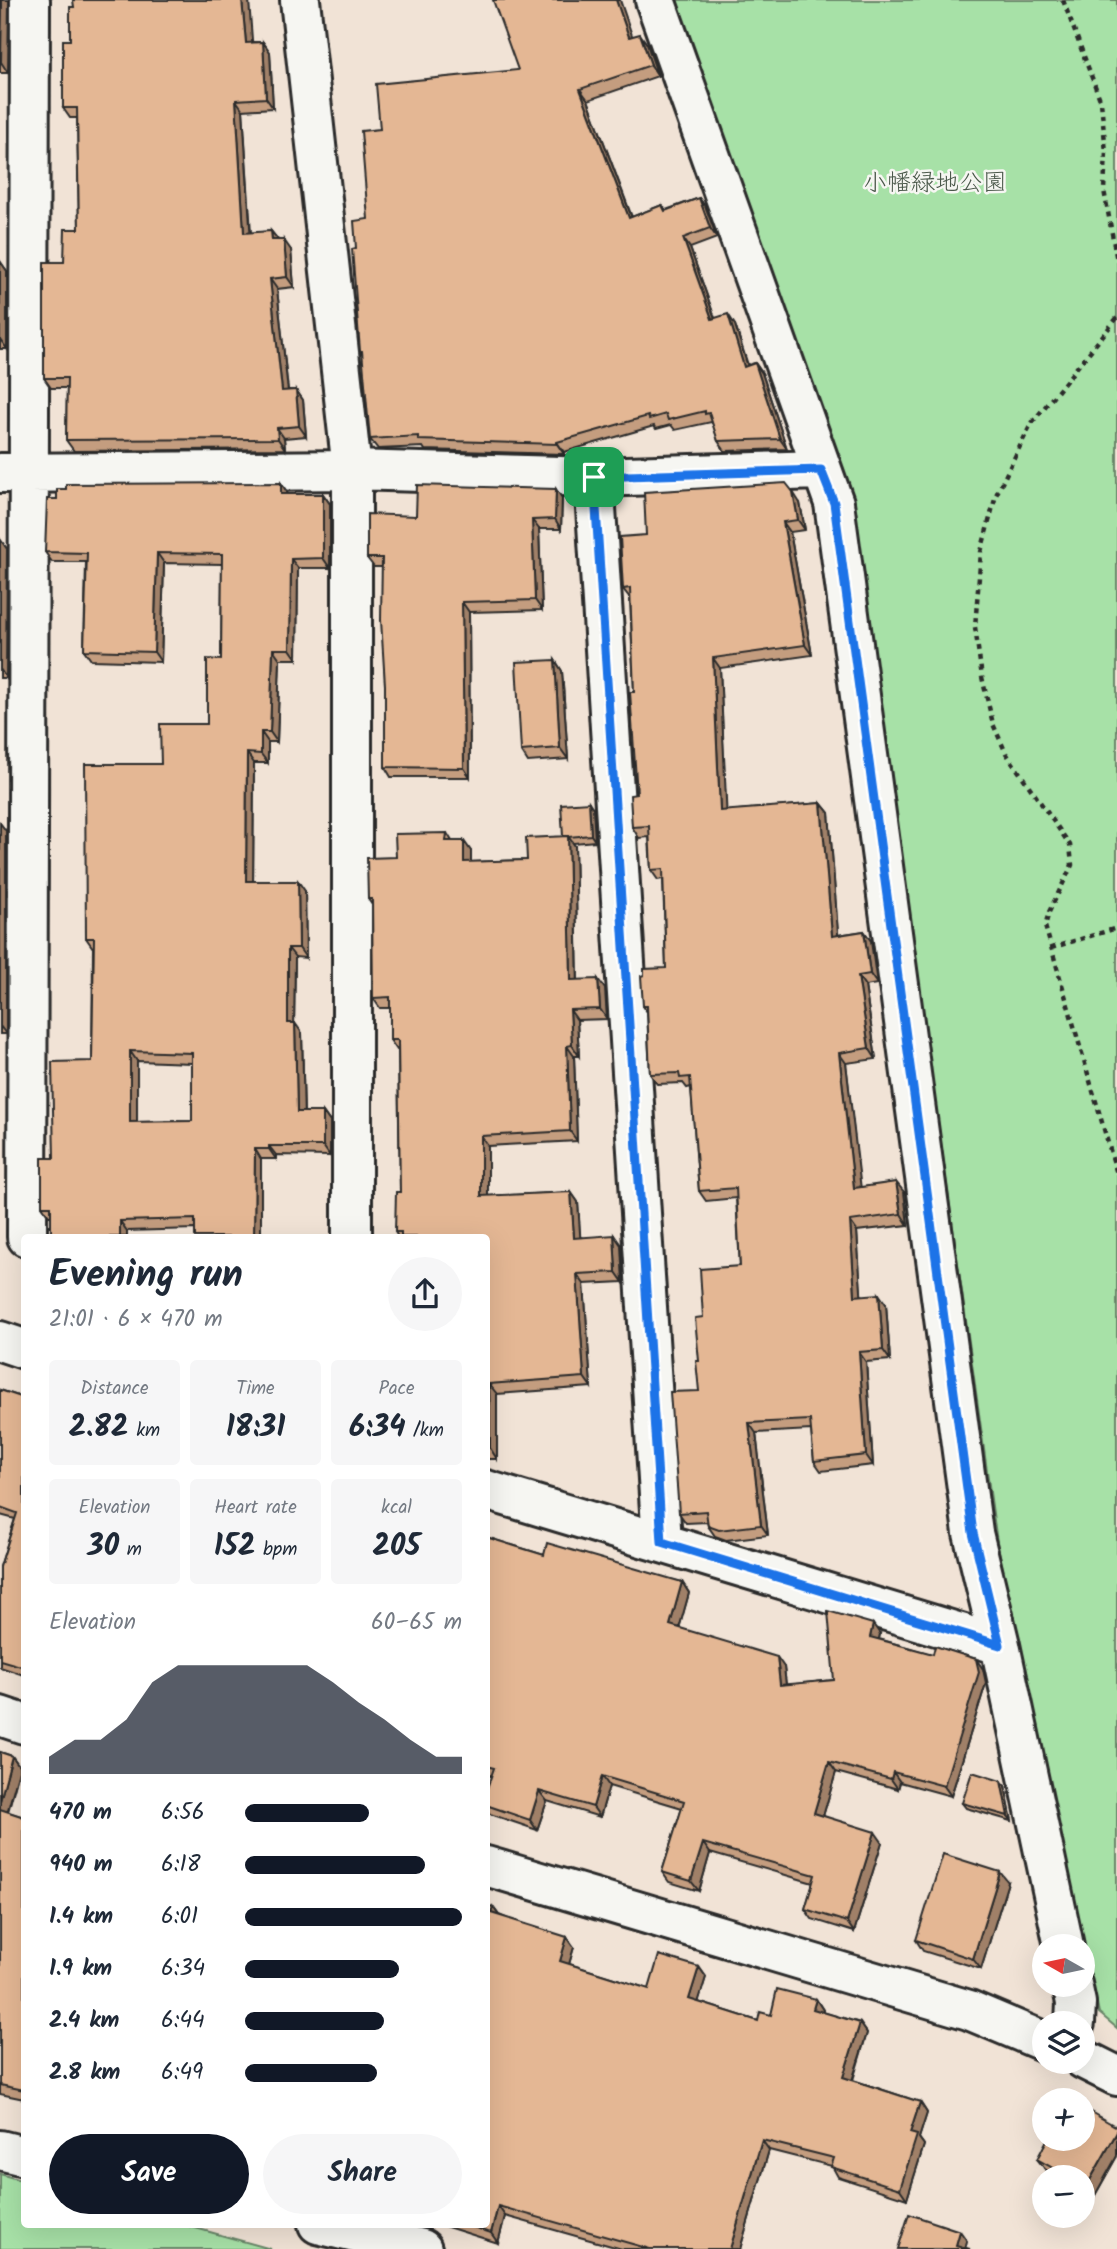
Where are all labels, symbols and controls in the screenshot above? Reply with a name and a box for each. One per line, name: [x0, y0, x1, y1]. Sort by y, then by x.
park label: 小幡緑地公園: [863, 164, 1007, 203]
pin: [564, 447, 624, 507]
icon: arrive: [575, 458, 613, 496]
text: Evening run: [49, 1246, 243, 1306]
button: share: [388, 1257, 462, 1331]
text: 21:01 · 6 × 470 m: [49, 1302, 223, 1338]
text: Distance: [80, 1374, 149, 1404]
text: Time: [236, 1374, 275, 1404]
text: Pace: [378, 1374, 415, 1404]
text: 2.82: [69, 1404, 129, 1452]
text: 18:31: [226, 1404, 285, 1452]
text: 6:34: [349, 1404, 406, 1452]
text: km: [129, 1416, 160, 1446]
text: /km: [406, 1416, 444, 1446]
text: Elevation: [79, 1493, 150, 1523]
text: Heart rate: [214, 1493, 297, 1523]
text: kcal: [381, 1493, 412, 1523]
text: 30: [87, 1523, 119, 1571]
text: 152: [214, 1523, 255, 1571]
text: 205: [372, 1523, 421, 1571]
text: m: [119, 1535, 142, 1565]
text: bpm: [255, 1535, 297, 1565]
text: Elevation: [49, 1605, 136, 1641]
text: 60–65 m: [371, 1605, 462, 1641]
text: 470 m: [49, 1795, 112, 1831]
text: 6:56: [161, 1795, 205, 1831]
text: 940 m: [49, 1847, 113, 1883]
text: 6:18: [161, 1847, 201, 1883]
text: 1.4 km: [49, 1899, 113, 1935]
text: 6:01: [161, 1899, 198, 1935]
north arrow: [1032, 1934, 1096, 1997]
map controls: [1032, 1934, 1095, 2228]
text: 1.9 km: [49, 1951, 112, 1987]
text: 6:34: [161, 1951, 205, 1987]
text: 2.4 km: [49, 2003, 119, 2039]
text: 6:44: [161, 2003, 205, 2039]
button: layers: [1032, 2011, 1095, 2074]
text: 2.8 km: [49, 2055, 120, 2091]
text: 6:49: [161, 2055, 203, 2091]
button: +: [1032, 2088, 1095, 2151]
button: Save: [49, 2134, 249, 2214]
button: Share: [263, 2134, 462, 2214]
button: −: [1032, 2165, 1095, 2228]

